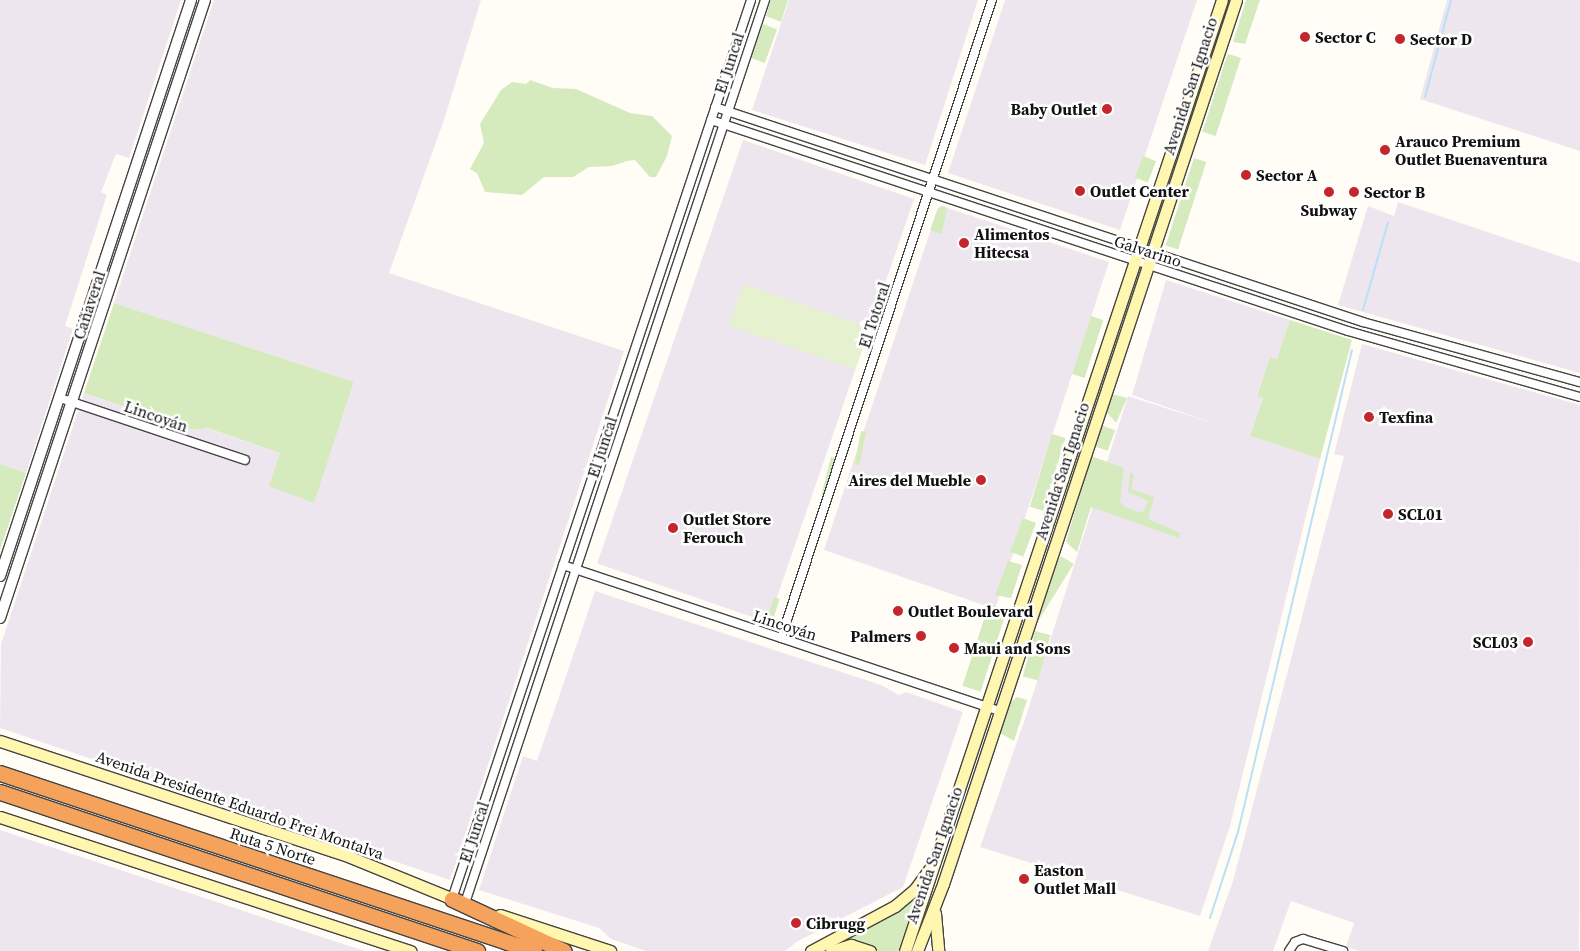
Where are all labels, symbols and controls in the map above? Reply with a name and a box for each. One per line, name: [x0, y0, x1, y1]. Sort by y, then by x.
street label: Avenida San Ignacio: [1159, 15, 1221, 157]
place label: Sector C: [1315, 27, 1376, 47]
place label: Sector D: [1410, 29, 1472, 49]
street label: El Juncal: [710, 30, 748, 96]
marker: Sector C: [1299, 31, 1311, 43]
marker: Sector D: [1394, 33, 1406, 45]
place label: Baby Outlet: [1011, 99, 1097, 119]
marker: Baby Outlet: [1101, 103, 1113, 115]
place label: Arauco Premium Outlet Buenaventura: [1395, 131, 1547, 169]
marker: Arauco Premium Outlet Buenaventura: [1379, 144, 1391, 156]
place label: Sector A: [1256, 165, 1317, 185]
marker: Sector A: [1240, 169, 1252, 181]
place label: Outlet Center: [1090, 181, 1189, 201]
place label: Sector B: [1364, 182, 1425, 202]
marker: Outlet Center: [1074, 185, 1086, 197]
marker: Subway: [1323, 186, 1335, 198]
marker: Sector B: [1348, 186, 1360, 198]
place label: Subway: [1301, 200, 1357, 220]
place label: Alimentos Hitecsa: [974, 224, 1050, 262]
street label: Galvarino: [1112, 231, 1184, 271]
marker: Alimentos Hitecsa: [958, 237, 970, 249]
street label: Cañaveral: [69, 268, 109, 342]
street label: El Totoral: [854, 279, 894, 351]
street label: Lincoyán: [122, 396, 190, 436]
street label: Avenida San Ignacio: [1031, 400, 1093, 542]
place label: Texfina: [1379, 407, 1433, 427]
marker: Texfina: [1363, 411, 1375, 423]
street label: El Juncal: [583, 414, 621, 480]
place label: Aires del Mueble: [848, 470, 971, 490]
marker: Aires del Mueble: [975, 474, 987, 486]
place label: SCL01: [1398, 504, 1443, 524]
marker: SCL01: [1382, 508, 1394, 520]
place label: Outlet Store Ferouch: [683, 509, 771, 547]
marker: Outlet Store Ferouch: [667, 522, 679, 534]
place label: Outlet Boulevard: [908, 601, 1033, 621]
marker: Outlet Boulevard: [892, 605, 904, 617]
street label: Lincoyán: [751, 606, 819, 644]
place label: Palmers: [850, 626, 911, 646]
marker: Palmers: [915, 630, 927, 642]
place label: SCL03: [1473, 632, 1518, 652]
marker: SCL03: [1522, 636, 1534, 648]
place label: Maui and Sons: [964, 638, 1071, 658]
marker: Maui and Sons: [948, 642, 960, 654]
street label: Avenida Presidente Eduardo Frei Montalva: [93, 747, 387, 863]
street label: Avenida San Ignacio: [902, 784, 966, 926]
street label: El Juncal: [455, 799, 493, 865]
street label: Ruta 5 Norte: [228, 823, 318, 869]
place label: Easton Outlet Mall: [1034, 860, 1116, 898]
marker: Easton Outlet Mall: [1018, 873, 1030, 885]
place label: Cibrugg: [806, 913, 865, 933]
marker: Cibrugg: [790, 917, 802, 929]

